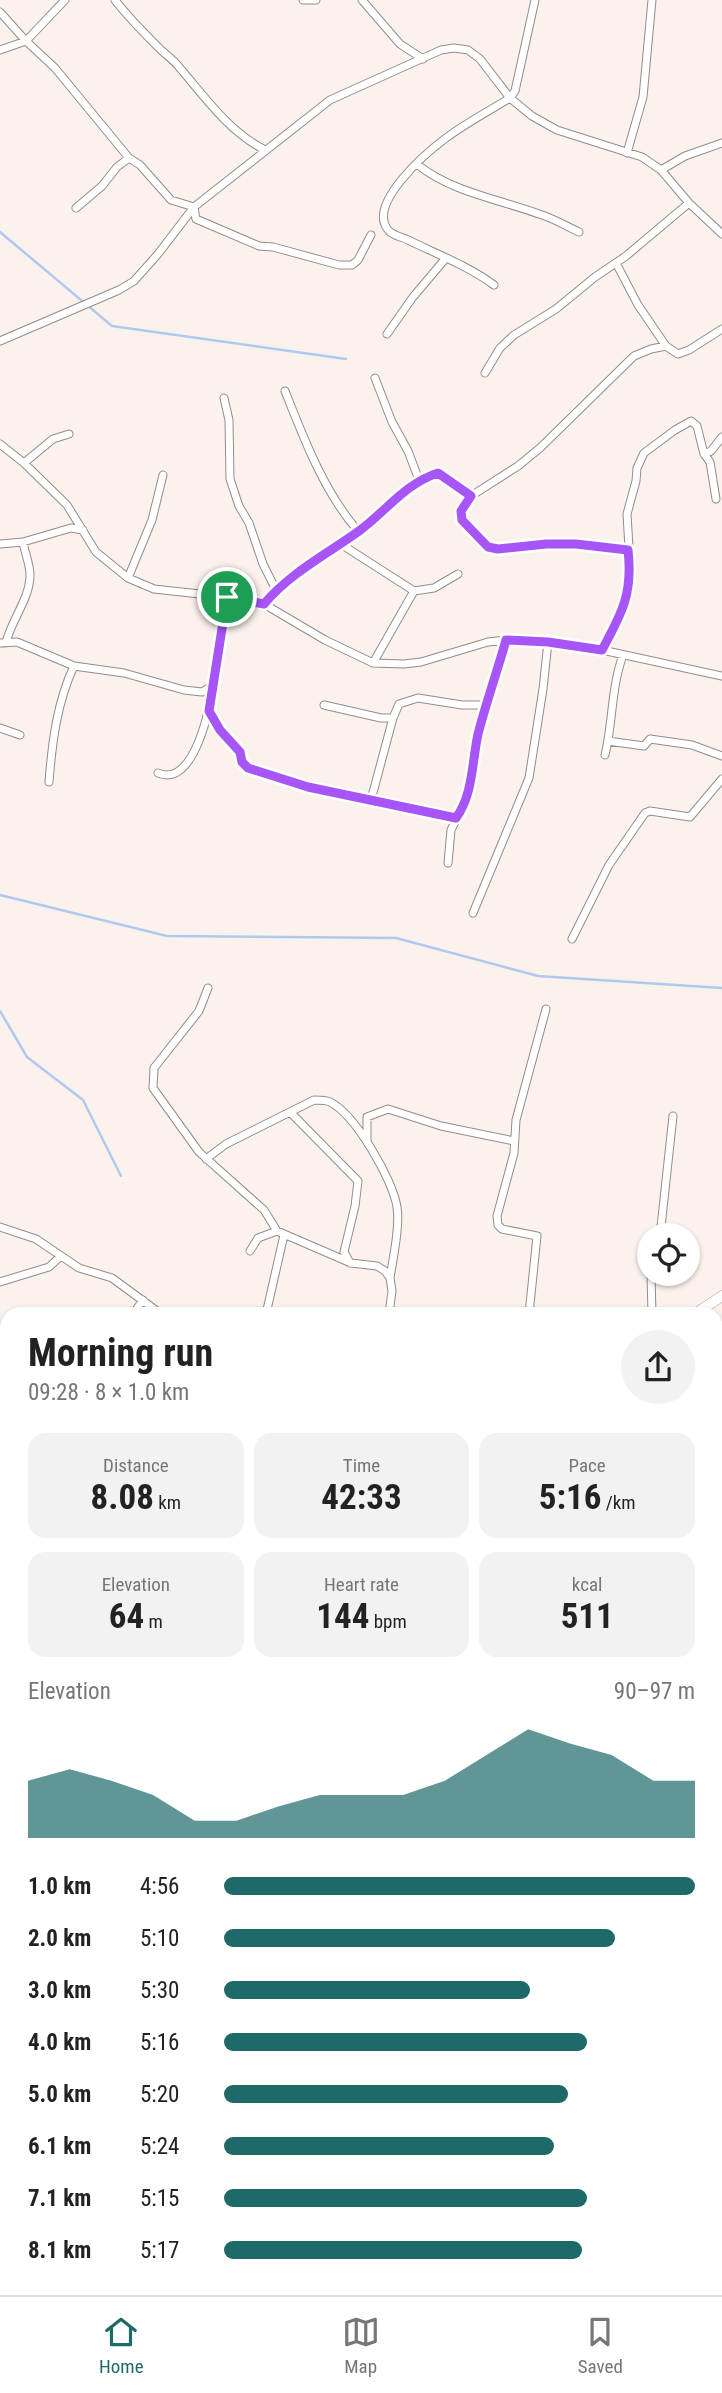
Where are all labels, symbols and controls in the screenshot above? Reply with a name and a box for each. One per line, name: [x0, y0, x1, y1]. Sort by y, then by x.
pin: [197, 567, 257, 627]
icon: arrive: [208, 578, 246, 616]
map controls: [637, 1223, 700, 1286]
button: locate: [637, 1223, 700, 1286]
button: share: [621, 1330, 695, 1404]
text: Morning run: [28, 1331, 213, 1375]
text: 09:28 · 8 × 1.0 km: [28, 1379, 189, 1406]
text: Distance: [103, 1454, 169, 1477]
text: Time: [343, 1454, 380, 1477]
text: Pace: [569, 1454, 606, 1477]
text: 8.08: [91, 1477, 154, 1518]
text: 42:33: [321, 1477, 402, 1518]
text: 5:16: [539, 1477, 601, 1518]
text: km: [154, 1491, 181, 1514]
text: /km: [601, 1491, 636, 1514]
text: Elevation: [102, 1573, 170, 1596]
text: Heart rate: [324, 1573, 399, 1596]
text: kcal: [572, 1573, 602, 1596]
text: 64: [109, 1596, 144, 1637]
text: 144: [316, 1596, 369, 1637]
text: 511: [561, 1596, 614, 1637]
text: m: [144, 1610, 163, 1633]
text: bpm: [369, 1610, 407, 1633]
text: Elevation: [28, 1678, 111, 1705]
text: 90–97 m: [614, 1678, 695, 1705]
text: 1.0 km: [28, 1873, 91, 1900]
text: 4:56: [140, 1873, 179, 1900]
text: 2.0 km: [28, 1925, 91, 1952]
text: 5:10: [140, 1925, 179, 1952]
text: 3.0 km: [28, 1977, 91, 2004]
text: 5:30: [140, 1977, 179, 2004]
text: 4.0 km: [28, 2029, 91, 2056]
text: 5:16: [140, 2029, 179, 2056]
text: 5.0 km: [28, 2081, 91, 2108]
text: 5:20: [140, 2081, 179, 2108]
text: 6.1 km: [28, 2133, 91, 2160]
text: 5:24: [140, 2133, 179, 2160]
text: 7.1 km: [28, 2185, 91, 2212]
text: 5:15: [140, 2185, 179, 2212]
text: 8.1 km: [28, 2237, 91, 2264]
text: 5:17: [140, 2237, 179, 2264]
tab: Home: [99, 2313, 144, 2378]
tab: Map: [342, 2313, 380, 2378]
tab: Saved: [578, 2313, 623, 2378]

